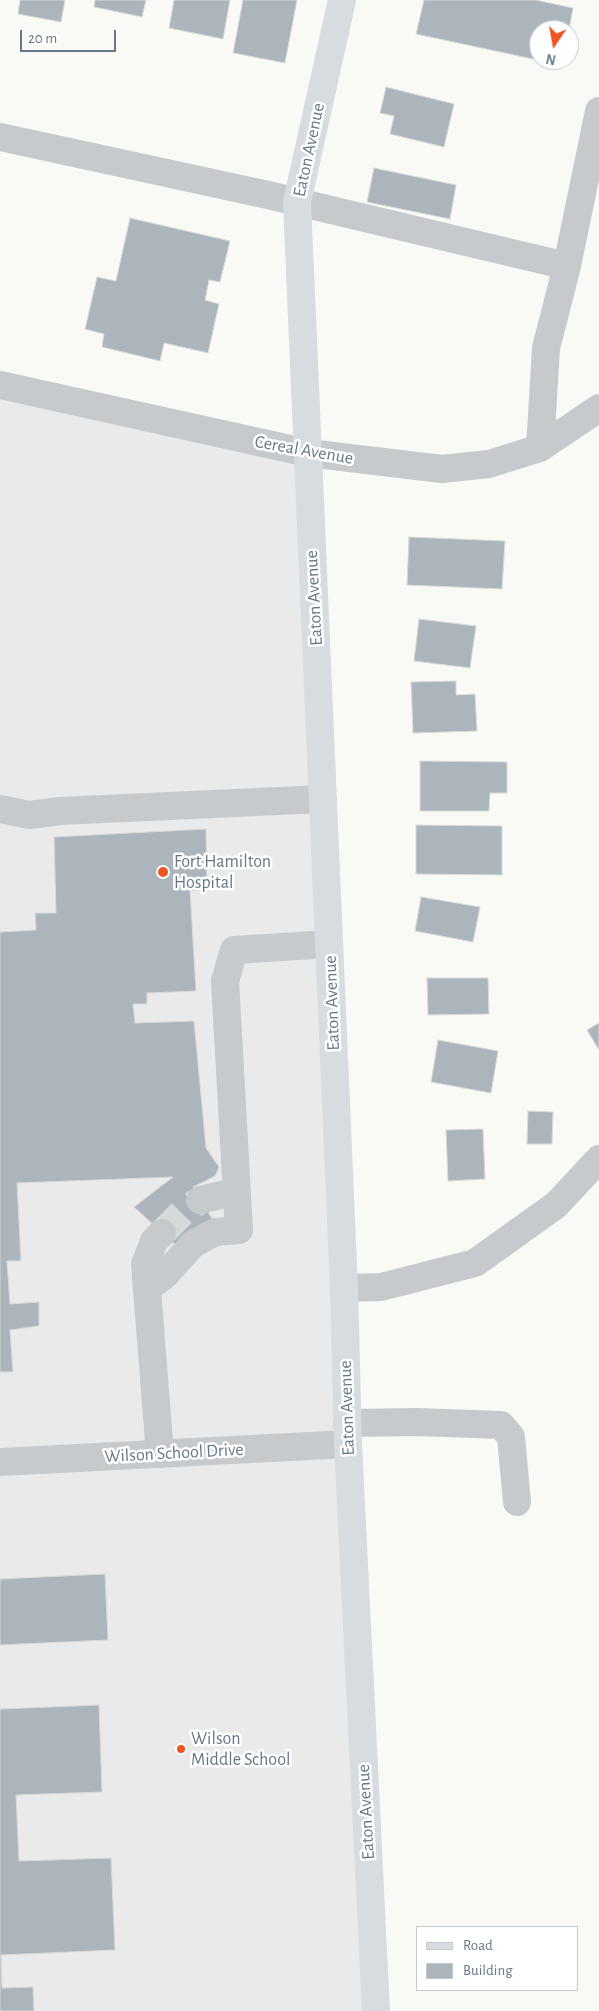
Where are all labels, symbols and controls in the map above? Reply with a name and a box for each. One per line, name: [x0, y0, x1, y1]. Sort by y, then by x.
scale bar: [22, 20, 119, 52]
north arrow: [529, 20, 579, 70]
text: 20 m: [28, 31, 57, 46]
text: N: [545, 51, 557, 67]
street label: Eaton Avenue: [289, 101, 329, 199]
street label: Cereal Avenue: [253, 431, 355, 469]
street label: Eaton Avenue: [301, 550, 327, 646]
place label: Fort Hamilton Hospital: [174, 851, 271, 894]
marker: Fort Hamilton Hospital: [156, 865, 170, 879]
street label: Eaton Avenue: [320, 955, 344, 1051]
street label: Eaton Avenue: [335, 1360, 359, 1456]
street label: Wilson School Drive: [104, 1439, 244, 1467]
place label: Wilson Middle School: [191, 1728, 290, 1770]
marker: Wilson Middle School: [175, 1743, 187, 1755]
street label: Eaton Avenue: [353, 1764, 379, 1860]
legend: [416, 1926, 579, 1991]
text: Road: [463, 1938, 493, 1953]
text: Building: [463, 1963, 513, 1978]

